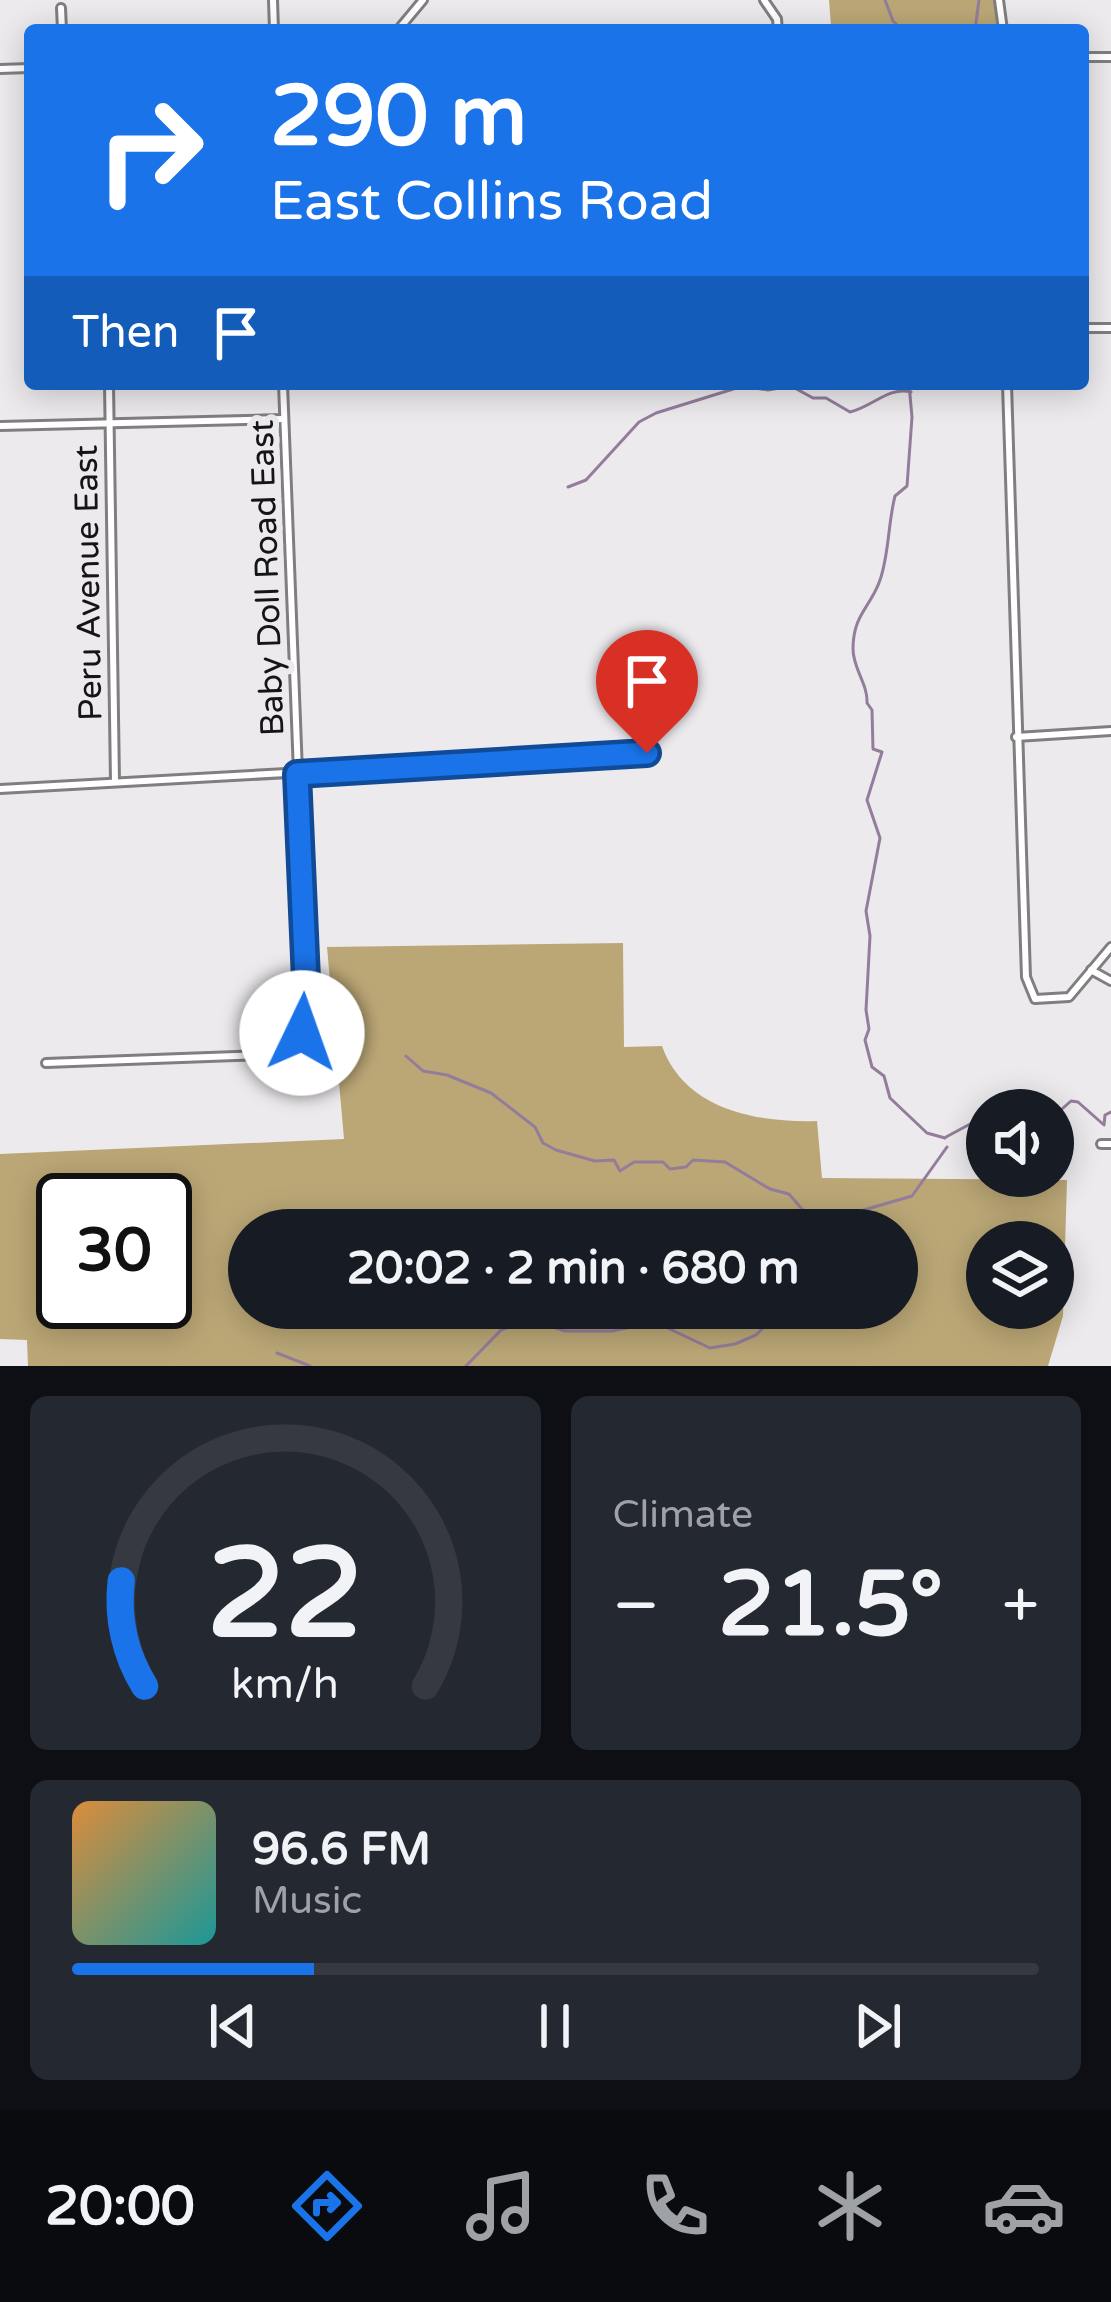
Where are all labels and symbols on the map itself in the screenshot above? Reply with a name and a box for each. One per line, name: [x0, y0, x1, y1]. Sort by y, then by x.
street label: Baby Doll Road East: [242, 419, 293, 737]
street label: Peru Avenue East: [67, 445, 110, 721]
pin: [596, 630, 698, 753]
position arrow: [239, 970, 365, 1096]
speed limit sign: 30: [36, 1173, 192, 1329]

